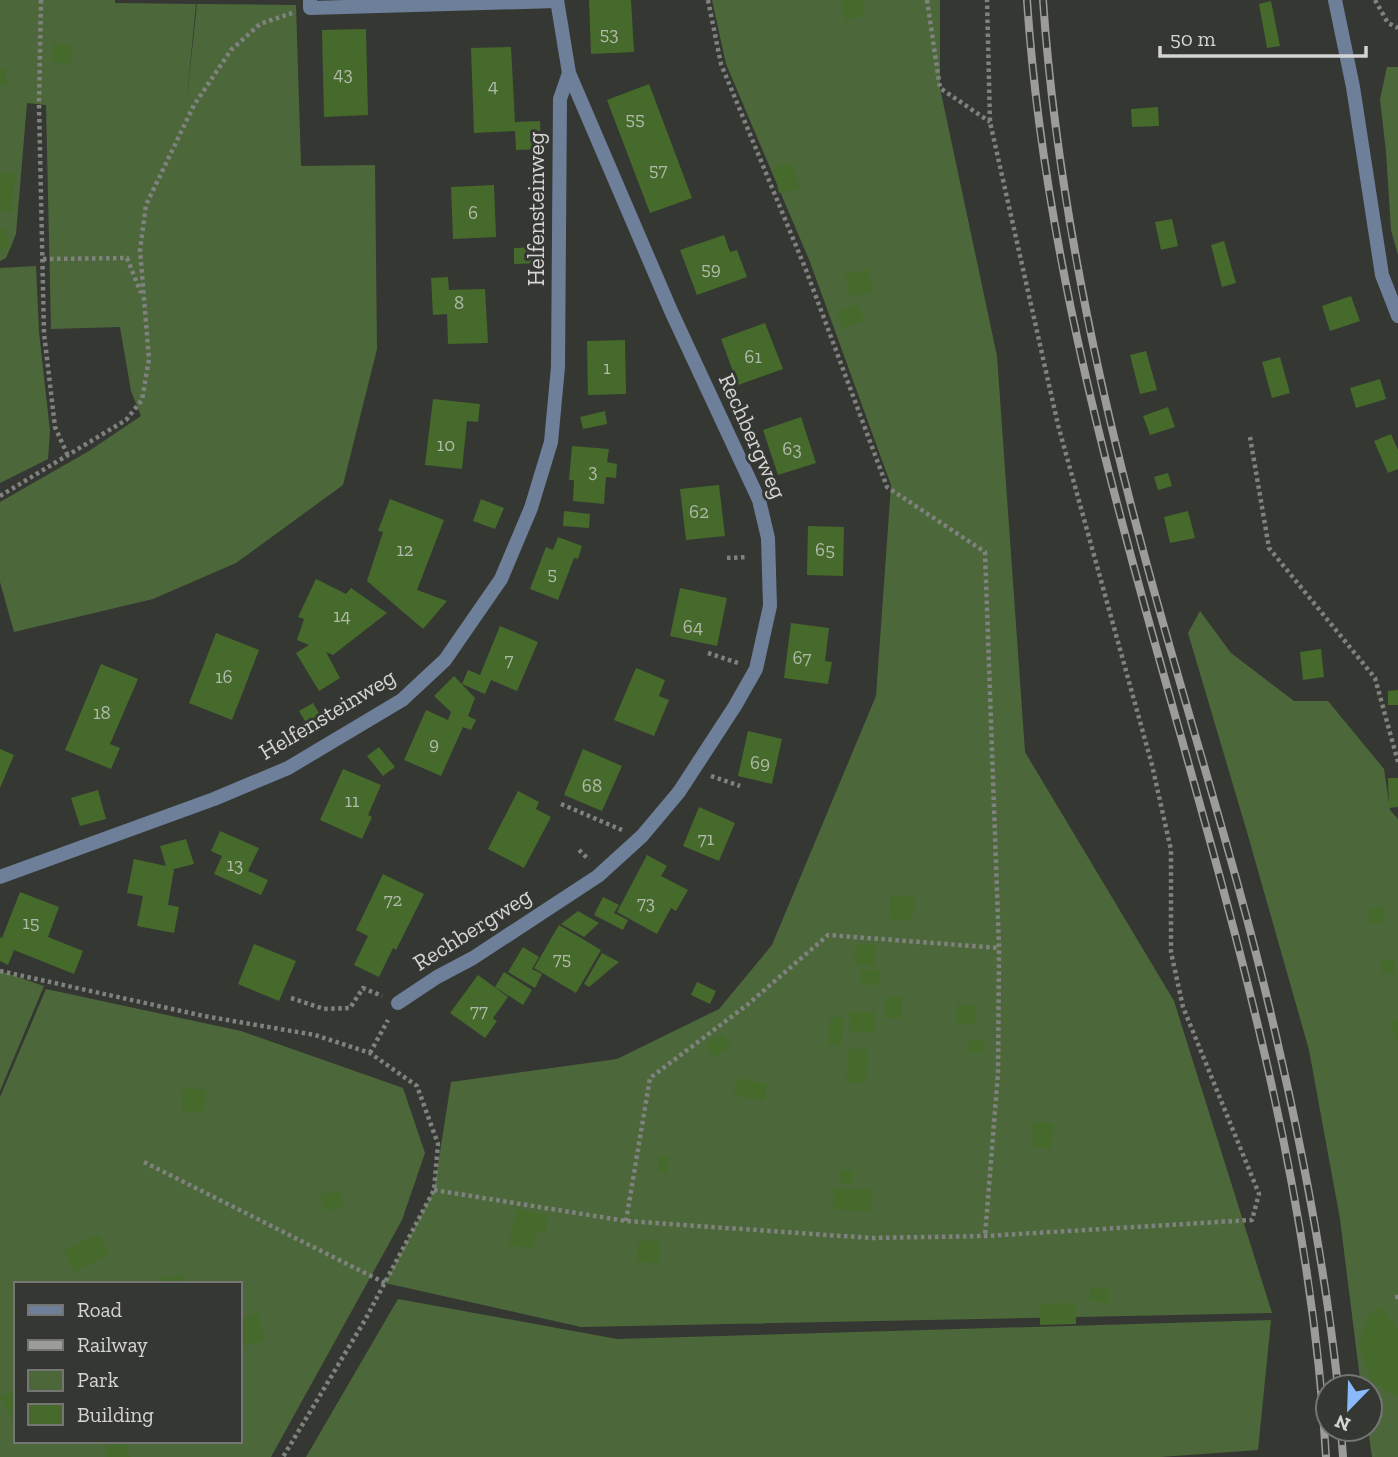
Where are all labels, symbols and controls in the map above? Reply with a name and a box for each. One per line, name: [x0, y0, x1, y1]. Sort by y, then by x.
scale bar: [1160, 14, 1366, 58]
house number: 53: [599, 22, 619, 45]
text: 50 m: [1170, 26, 1216, 51]
house number: 43: [333, 62, 353, 85]
house number: 4: [488, 74, 498, 97]
house number: 55: [625, 107, 645, 130]
street label: Helfensteinweg: [522, 131, 550, 286]
house number: 57: [649, 158, 667, 181]
house number: 6: [468, 201, 478, 224]
house number: 59: [701, 257, 721, 280]
house number: 8: [454, 291, 464, 314]
house number: 61: [744, 345, 762, 368]
house number: 1: [603, 356, 611, 379]
street label: Rechbergweg: [713, 369, 793, 503]
house number: 10: [437, 433, 455, 456]
house number: 63: [782, 437, 802, 460]
house number: 3: [588, 459, 598, 482]
house number: 62: [689, 500, 709, 523]
house number: 12: [396, 538, 414, 561]
house number: 65: [815, 538, 835, 561]
house number: 5: [547, 562, 557, 585]
house number: 14: [333, 604, 351, 627]
house number: 64: [683, 615, 703, 638]
house number: 67: [792, 646, 812, 669]
house number: 7: [505, 648, 514, 671]
street label: Helfensteinweg: [254, 662, 401, 766]
house number: 16: [215, 665, 233, 688]
house number: 18: [93, 701, 111, 724]
house number: 9: [429, 732, 439, 755]
house number: 69: [750, 751, 770, 774]
house number: 68: [582, 774, 602, 797]
house number: 11: [345, 789, 359, 812]
house number: 71: [698, 827, 714, 850]
house number: 13: [227, 853, 243, 876]
street label: Rechbergweg: [408, 881, 537, 976]
house number: 72: [384, 888, 402, 911]
house number: 73: [637, 891, 655, 914]
house number: 15: [22, 911, 40, 934]
house number: 75: [553, 947, 571, 970]
house number: 77: [470, 999, 488, 1022]
legend: [14, 1282, 242, 1443]
text: Road: [77, 1297, 123, 1322]
text: Railway: [77, 1332, 148, 1357]
text: Park: [77, 1367, 119, 1392]
north arrow: [1314, 1373, 1384, 1443]
text: Building: [77, 1402, 154, 1427]
text: N: [1331, 1410, 1354, 1437]

